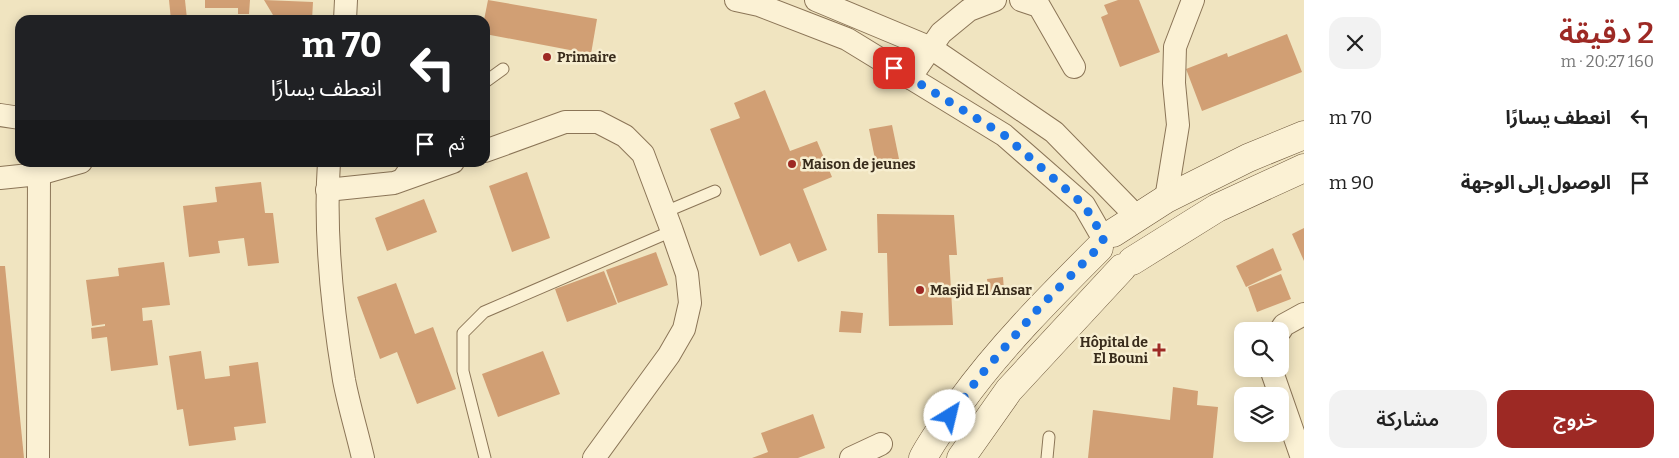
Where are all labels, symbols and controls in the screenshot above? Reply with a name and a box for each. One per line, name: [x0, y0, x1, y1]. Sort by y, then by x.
text: 2 دقيقة: [1559, 15, 1654, 51]
button: close: [1329, 17, 1381, 69]
text: 70 m: [302, 24, 382, 66]
icon: left: [400, 35, 465, 100]
pin: [873, 47, 915, 89]
place label: Primaire: [557, 49, 616, 66]
marker: Primaire: [541, 51, 553, 63]
text: 160 m · 20:27: [1561, 52, 1654, 71]
icon: arrive: [880, 54, 908, 82]
text: انعطف يسارًا: [271, 75, 382, 102]
icon: left: [1626, 104, 1654, 132]
text: 70 m: [1329, 106, 1372, 129]
text: انعطف يسارًا: [1506, 106, 1611, 129]
icon: arrive: [411, 130, 439, 158]
text: ثم: [449, 132, 465, 155]
place label: Maison de jeunes: [802, 156, 916, 173]
marker: Maison de jeunes: [786, 158, 798, 170]
icon: arrive: [1626, 169, 1654, 197]
text: 90 m: [1329, 171, 1374, 194]
text: الوصول إلى الوجهة: [1461, 171, 1611, 194]
place label: Masjid El Ansar: [930, 282, 1032, 299]
marker: Masjid El Ansar: [914, 284, 926, 296]
map controls: [1234, 322, 1289, 442]
button: search: [1234, 322, 1289, 377]
place label: Hôpital de El Bouni: [1080, 334, 1149, 367]
marker: Hôpital de El Bouni: [1152, 343, 1166, 357]
button: layers: [1234, 387, 1289, 442]
position arrow: [923, 389, 975, 441]
button: مشاركة: [1329, 390, 1487, 448]
button: خروج: [1497, 390, 1654, 448]

